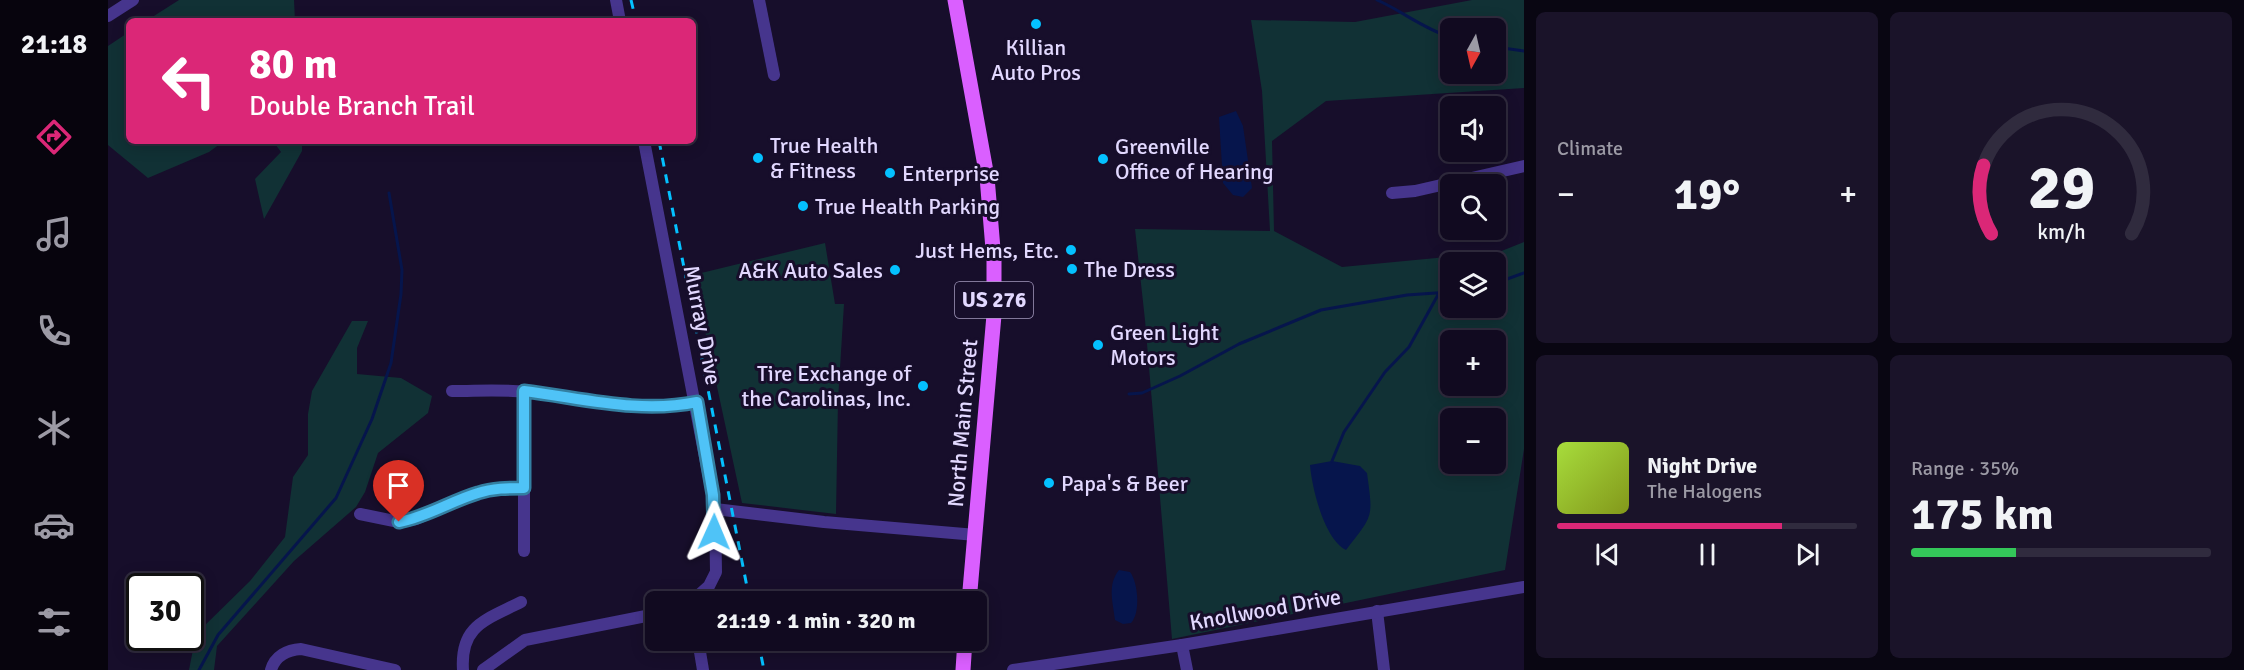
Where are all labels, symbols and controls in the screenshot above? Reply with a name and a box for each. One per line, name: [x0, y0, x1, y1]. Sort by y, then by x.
marker: Killian Auto Pros: [1029, 17, 1043, 31]
north arrow: [1440, 18, 1506, 84]
map controls: [1440, 18, 1506, 474]
text: 21:18: [21, 28, 87, 61]
place label: Killian Auto Pros: [991, 34, 1081, 86]
text: 80 m: [249, 39, 338, 90]
icon: left: [150, 42, 228, 120]
text: Double Branch Trail: [249, 90, 475, 123]
button: sound: [1440, 96, 1506, 162]
icon: directions: [33, 116, 75, 158]
place label: True Health & Fitness: [770, 132, 878, 184]
place label: Greenville Office of Hearing: [1115, 133, 1274, 185]
text: Climate: [1557, 136, 1623, 161]
text: 29: [2027, 149, 2095, 226]
marker: True Health & Fitness: [751, 151, 765, 165]
marker: Greenville Office of Hearing: [1096, 152, 1110, 166]
place label: Enterprise: [902, 160, 1000, 187]
marker: Enterprise: [883, 166, 897, 180]
text: 19°: [1674, 167, 1740, 222]
button: search: [1440, 174, 1506, 240]
text: −: [1557, 174, 1575, 215]
text: +: [1839, 174, 1857, 215]
place label: True Health Parking: [815, 193, 1000, 220]
marker: True Health Parking: [796, 199, 810, 213]
icon: music: [33, 213, 75, 255]
text: km/h: [2037, 220, 2085, 246]
place label: Just Hems, Etc.: [915, 237, 1059, 264]
marker: Just Hems, Etc.: [1064, 243, 1078, 257]
button: layers: [1440, 252, 1506, 318]
place label: The Dress: [1084, 256, 1175, 283]
place label: A&K Auto Sales: [739, 257, 883, 284]
marker: The Dress: [1065, 262, 1079, 276]
street label: Murray Drive: [678, 263, 727, 387]
marker: A&K Auto Sales: [888, 263, 902, 277]
road number: US 276: [955, 282, 1033, 318]
icon: phone: [33, 310, 75, 352]
place label: Green Light Motors: [1110, 319, 1219, 371]
button: +: [1440, 330, 1506, 396]
street label: North Main Street: [942, 338, 983, 508]
marker: Green Light Motors: [1091, 338, 1105, 352]
place label: Tire Exchange of the Carolinas, Inc.: [742, 360, 913, 412]
marker: Tire Exchange of the Carolinas, Inc.: [916, 379, 930, 393]
icon: climate: [33, 407, 75, 449]
button: −: [1440, 408, 1506, 474]
text: Night Drive: [1647, 452, 1757, 479]
text: Range · 35%: [1911, 456, 2019, 481]
pin: [373, 460, 424, 522]
icon: arrive: [382, 469, 415, 502]
place label: Papa's & Beer: [1061, 470, 1188, 497]
marker: Papa's & Beer: [1042, 476, 1056, 490]
text: The Halogens: [1647, 479, 1762, 504]
text: 175 km: [1911, 487, 2054, 542]
position arrow: [682, 500, 746, 564]
icon: car: [33, 504, 75, 546]
icon: previous: [1591, 538, 1624, 571]
icon: pause: [1691, 538, 1724, 571]
icon: next: [1791, 538, 1824, 571]
speed limit sign: 30: [126, 573, 204, 651]
street label: Knollwood Drive: [1187, 583, 1343, 636]
icon: filters: [33, 601, 75, 643]
text: 21:19 · 1 min · 320 m: [716, 607, 916, 634]

